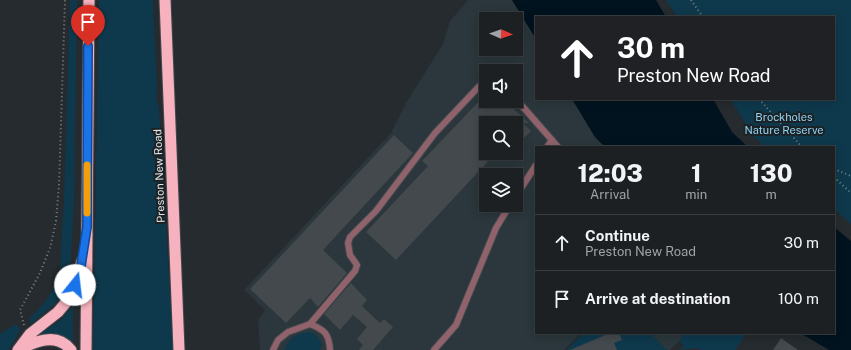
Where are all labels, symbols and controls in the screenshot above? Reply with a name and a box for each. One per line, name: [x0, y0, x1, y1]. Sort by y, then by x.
pin: [71, 5, 105, 46]
icon: arrive: [77, 11, 99, 33]
north arrow: [479, 12, 523, 56]
map controls: [479, 12, 523, 212]
text: 30 m: [617, 31, 685, 64]
icon: ahead: [551, 32, 603, 84]
button: sound: [479, 64, 523, 108]
text: Preston New Road: [617, 65, 771, 86]
park label: Brockholes Nature Reserve: [744, 111, 824, 136]
button: search: [479, 116, 523, 160]
street label: Preston New Road: [151, 129, 167, 223]
text: 12:03: [578, 159, 643, 187]
text: 1: [691, 159, 702, 187]
text: 130: [750, 159, 792, 187]
button: layers: [479, 168, 523, 212]
text: Arrival: [590, 187, 630, 202]
text: min: [685, 187, 707, 202]
text: m: [766, 187, 777, 202]
text: Continue: [585, 227, 650, 244]
icon: ahead: [551, 232, 573, 254]
text: 30 m: [784, 234, 819, 251]
text: Preston New Road: [585, 244, 696, 259]
position arrow: [54, 264, 96, 306]
icon: arrive: [551, 288, 573, 310]
text: Arrive at destination: [585, 290, 730, 307]
text: 100 m: [778, 290, 819, 307]

